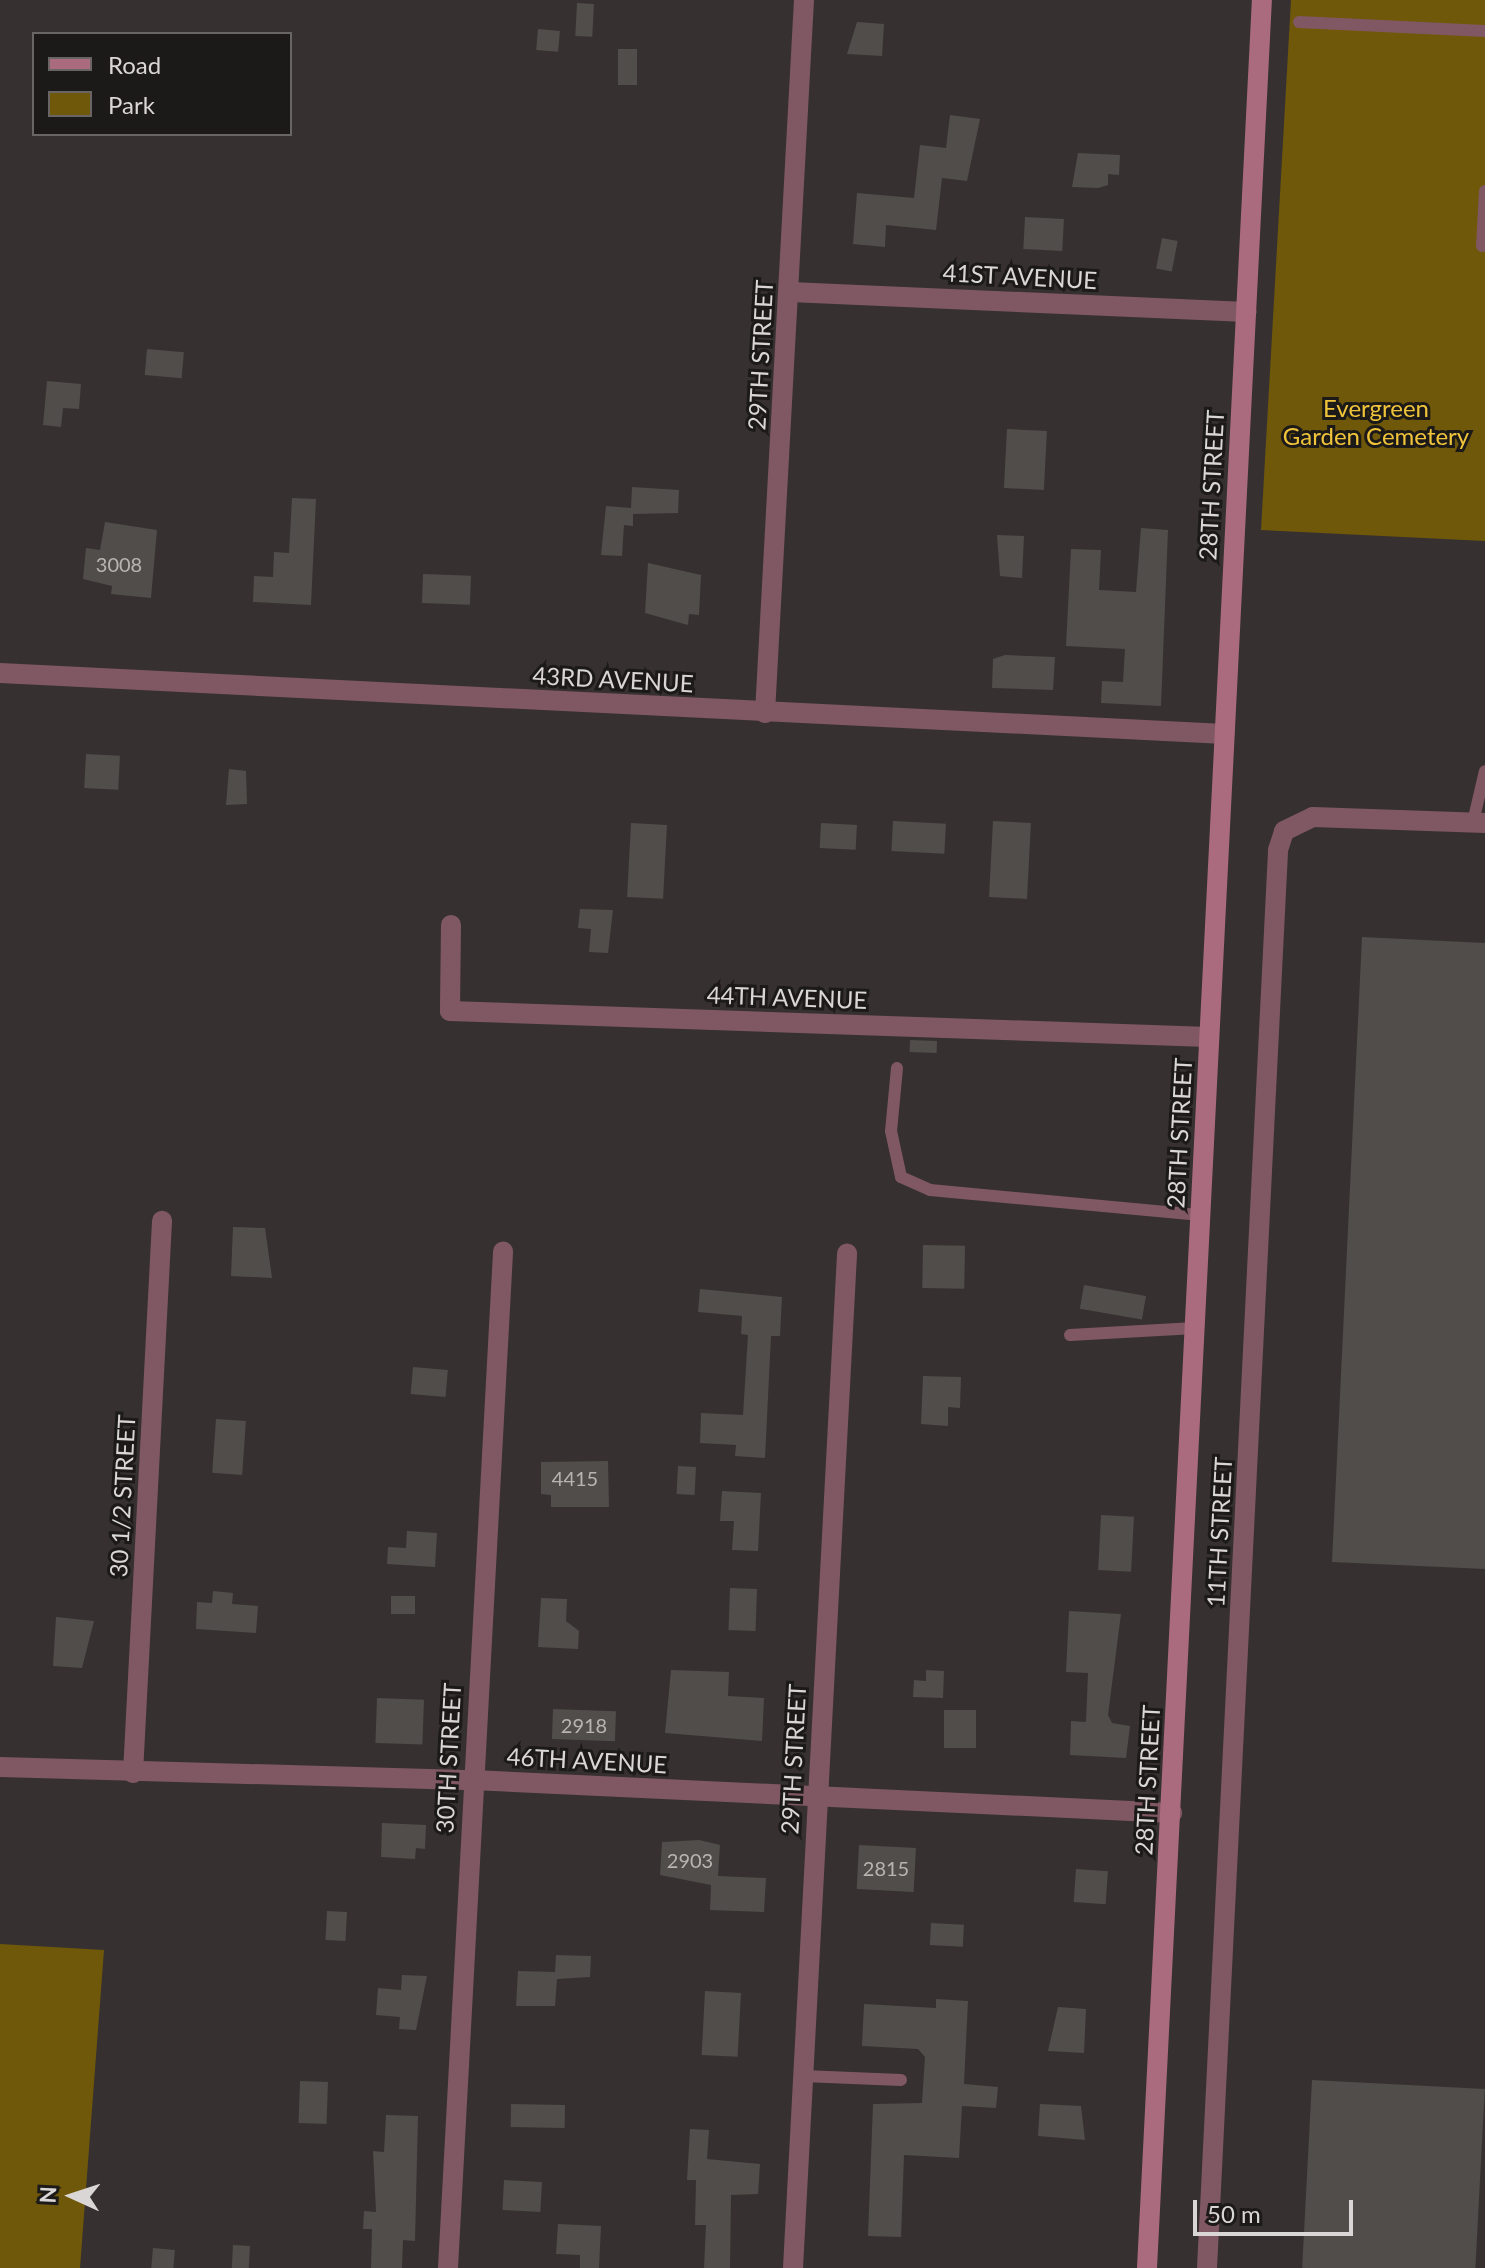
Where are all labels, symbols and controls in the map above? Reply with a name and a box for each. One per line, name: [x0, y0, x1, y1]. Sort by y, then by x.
legend: [32, 32, 292, 136]
text: Road: [108, 50, 161, 79]
text: Park: [108, 90, 155, 119]
street label: 41ST AVENUE: [941, 258, 1099, 294]
street label: 29TH STREET: [742, 279, 778, 431]
park label: Evergreen Garden Cemetery: [1283, 394, 1469, 450]
street label: 28TH STREET: [1193, 409, 1229, 561]
house number: 3008: [96, 552, 142, 576]
street label: 43RD AVENUE: [531, 660, 695, 698]
street label: 44TH AVENUE: [706, 980, 868, 1014]
street label: 28TH STREET: [1161, 1057, 1197, 1209]
street label: 30 1/2 STREET: [103, 1414, 141, 1578]
street label: 11TH STREET: [1201, 1456, 1237, 1608]
house number: 4415: [552, 1466, 598, 1490]
street label: 30TH STREET: [430, 1682, 466, 1834]
street label: 29TH STREET: [775, 1683, 811, 1835]
street label: 28TH STREET: [1129, 1704, 1165, 1856]
house number: 2918: [561, 1713, 607, 1737]
street label: 46TH AVENUE: [506, 1741, 668, 1779]
house number: 2903: [667, 1848, 713, 1872]
house number: 2815: [863, 1856, 909, 1880]
north arrow: [32, 2156, 112, 2236]
scale bar: [1197, 2184, 1357, 2234]
text: N: [34, 2186, 61, 2204]
text: 50 m: [1207, 2199, 1261, 2228]

